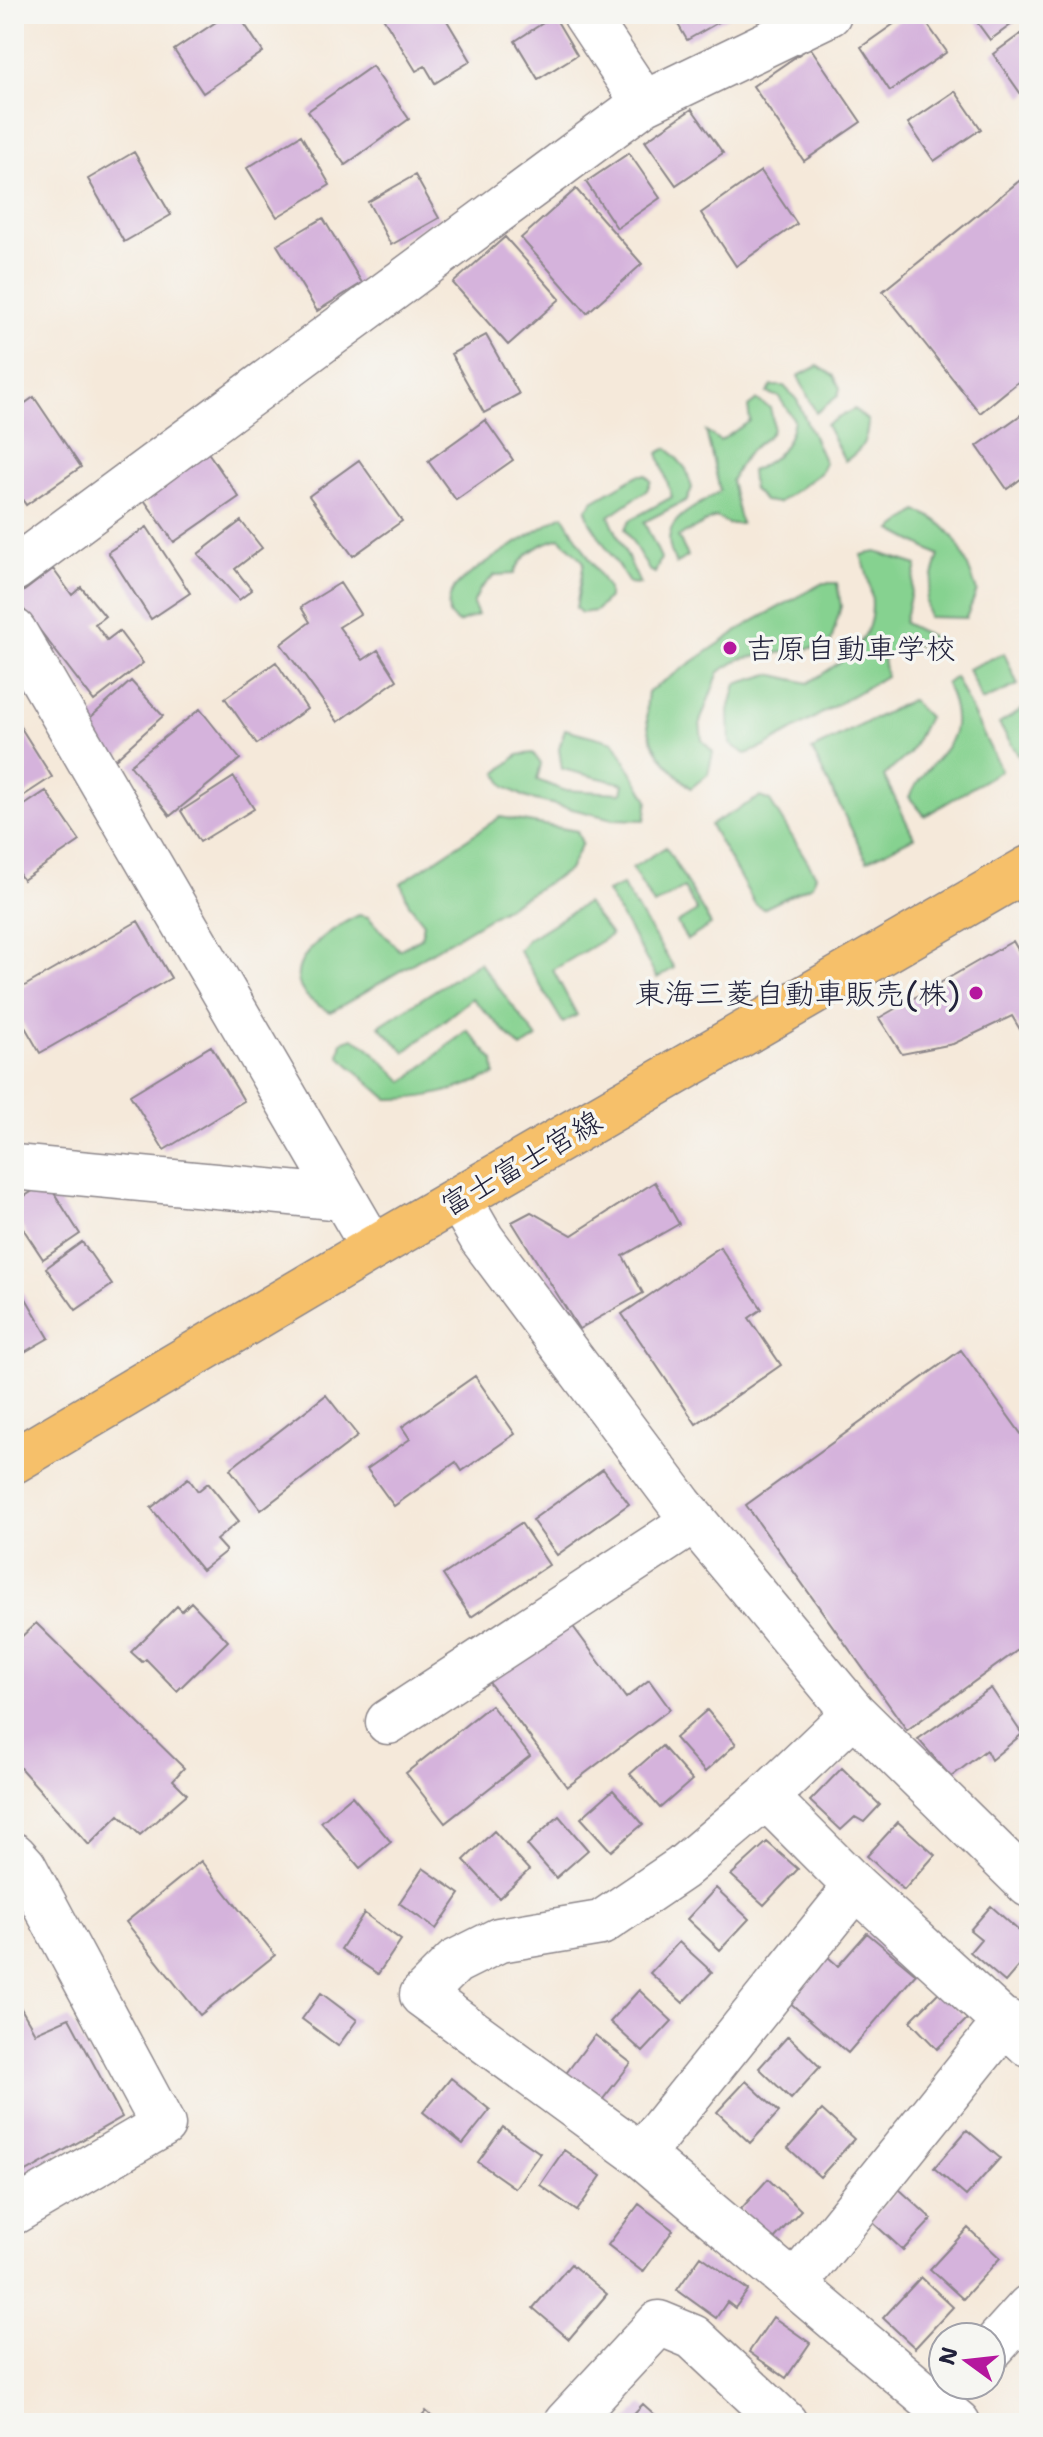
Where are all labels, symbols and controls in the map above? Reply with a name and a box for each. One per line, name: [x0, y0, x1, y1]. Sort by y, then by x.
place label: 吉原自動車学校: [746, 628, 956, 669]
marker: 吉原自動車学校: [721, 639, 739, 657]
place label: 東海三菱自動車販売(株): [635, 973, 960, 1014]
marker: 東海三菱自動車販売(株): [967, 984, 985, 1002]
street label: 富士富士宮線: [433, 1100, 609, 1226]
north arrow: [927, 2321, 1007, 2401]
text: N: [932, 2344, 964, 2368]

